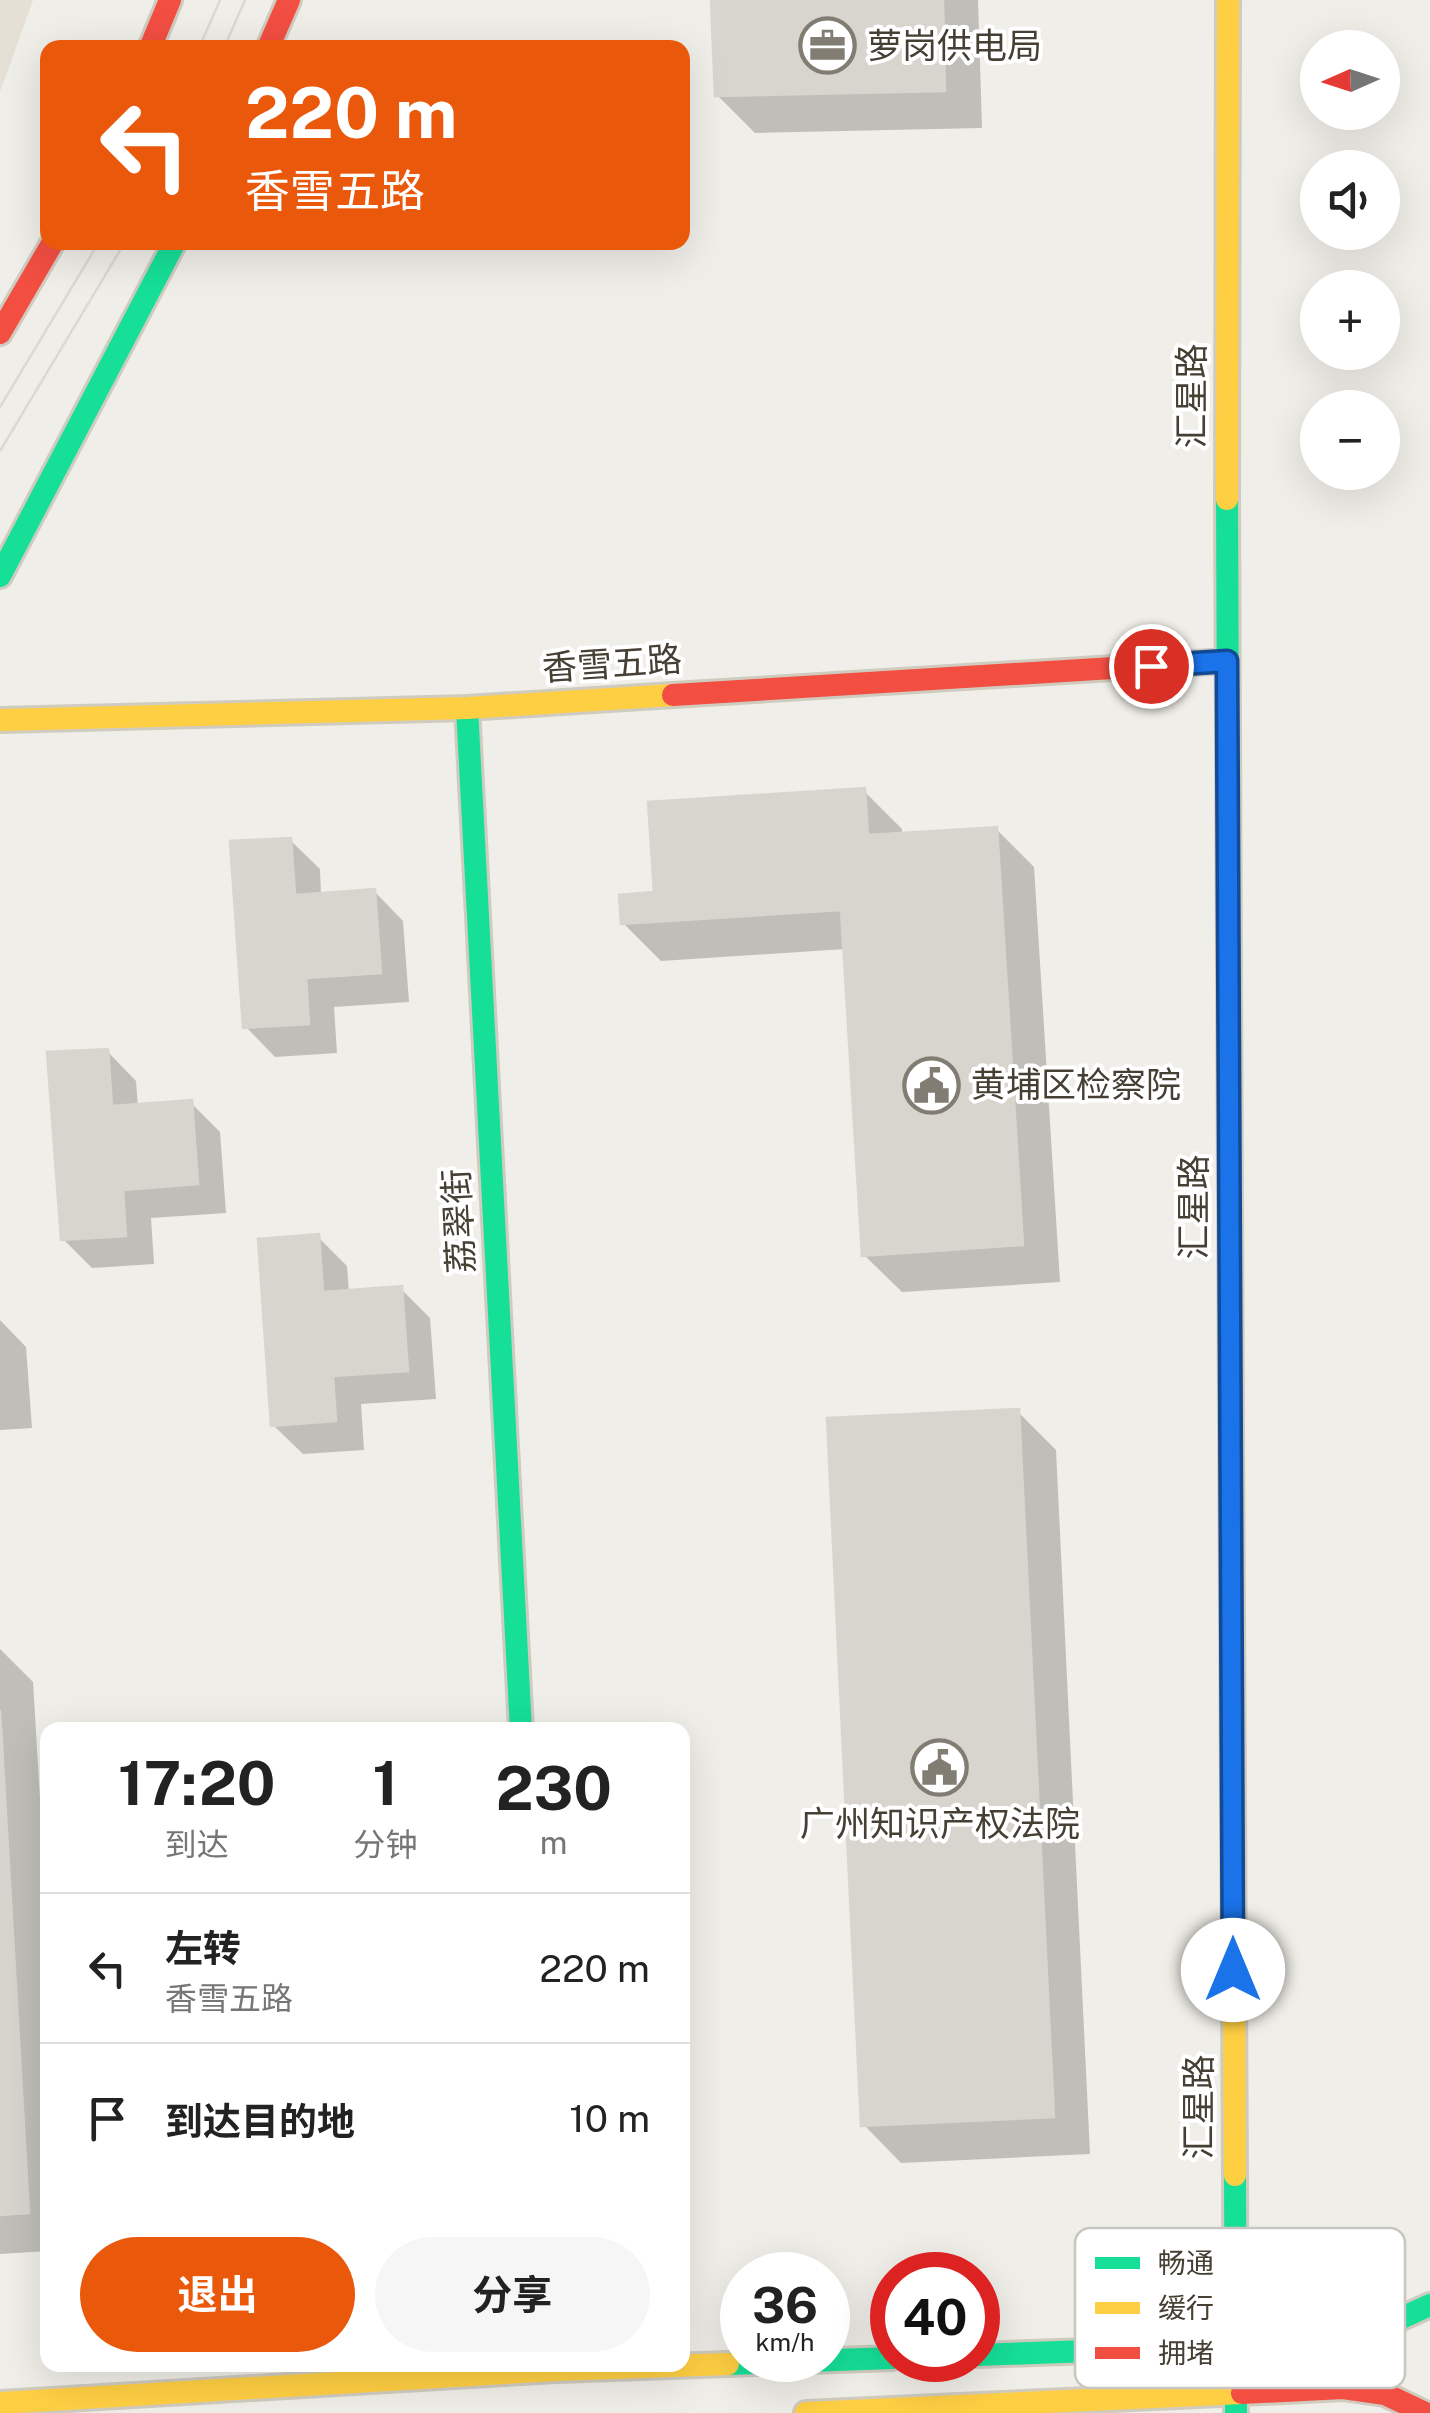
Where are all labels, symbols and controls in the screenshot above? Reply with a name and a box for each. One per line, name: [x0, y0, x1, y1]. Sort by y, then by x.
office icon: 萝岗供电局: [798, 16, 858, 76]
place label: 萝岗供电局: [867, 25, 1042, 66]
north arrow: [1300, 30, 1400, 130]
map controls: [1300, 30, 1400, 490]
text: 220 m: [245, 71, 458, 154]
icon: left: [80, 80, 210, 210]
button: sound: [1300, 150, 1400, 250]
text: 香雪五路: [245, 164, 425, 217]
button: +: [1300, 270, 1400, 370]
street label: 汇星路: [1171, 343, 1212, 449]
button: −: [1300, 390, 1400, 490]
pin: [1109, 624, 1194, 709]
street label: 香雪五路: [541, 638, 683, 689]
icon: arrive: [1124, 639, 1179, 694]
public building icon: 黄埔区检察院: [902, 1055, 962, 1115]
place label: 黄埔区检察院: [971, 1064, 1181, 1105]
street label: 汇星路: [1173, 1154, 1214, 1260]
street label: 荔翠街: [435, 1168, 482, 1275]
public building icon: 广州知识产权法院: [910, 1738, 970, 1798]
text: 17:20: [118, 1748, 275, 1819]
text: 1: [373, 1748, 398, 1819]
text: 230: [495, 1753, 612, 1824]
place label: 广州知识产权法院: [800, 1803, 1080, 1844]
text: m: [540, 1824, 568, 1861]
text: 到达: [165, 1826, 229, 1863]
text: 分钟: [353, 1826, 417, 1863]
position arrow: [1181, 1918, 1285, 2022]
text: 左转: [165, 1926, 241, 1971]
icon: left: [80, 1941, 135, 1996]
text: 220 m: [539, 1946, 650, 1991]
text: 香雪五路: [165, 1980, 293, 2017]
street label: 汇星路: [1178, 2054, 1219, 2160]
icon: arrive: [80, 2091, 135, 2146]
text: 10 m: [569, 2096, 650, 2141]
text: 到达目的地: [165, 2099, 355, 2144]
legend: [1075, 2228, 1405, 2388]
button: 退出: [80, 2237, 355, 2352]
button: 分享: [375, 2237, 650, 2352]
text: 畅通: [1158, 2246, 1214, 2279]
speed limit sign: 40: [870, 2252, 1000, 2382]
text: 36: [752, 2275, 818, 2334]
text: 缓行: [1158, 2291, 1214, 2324]
text: km/h: [756, 2327, 814, 2357]
text: 拥堵: [1158, 2336, 1214, 2369]

